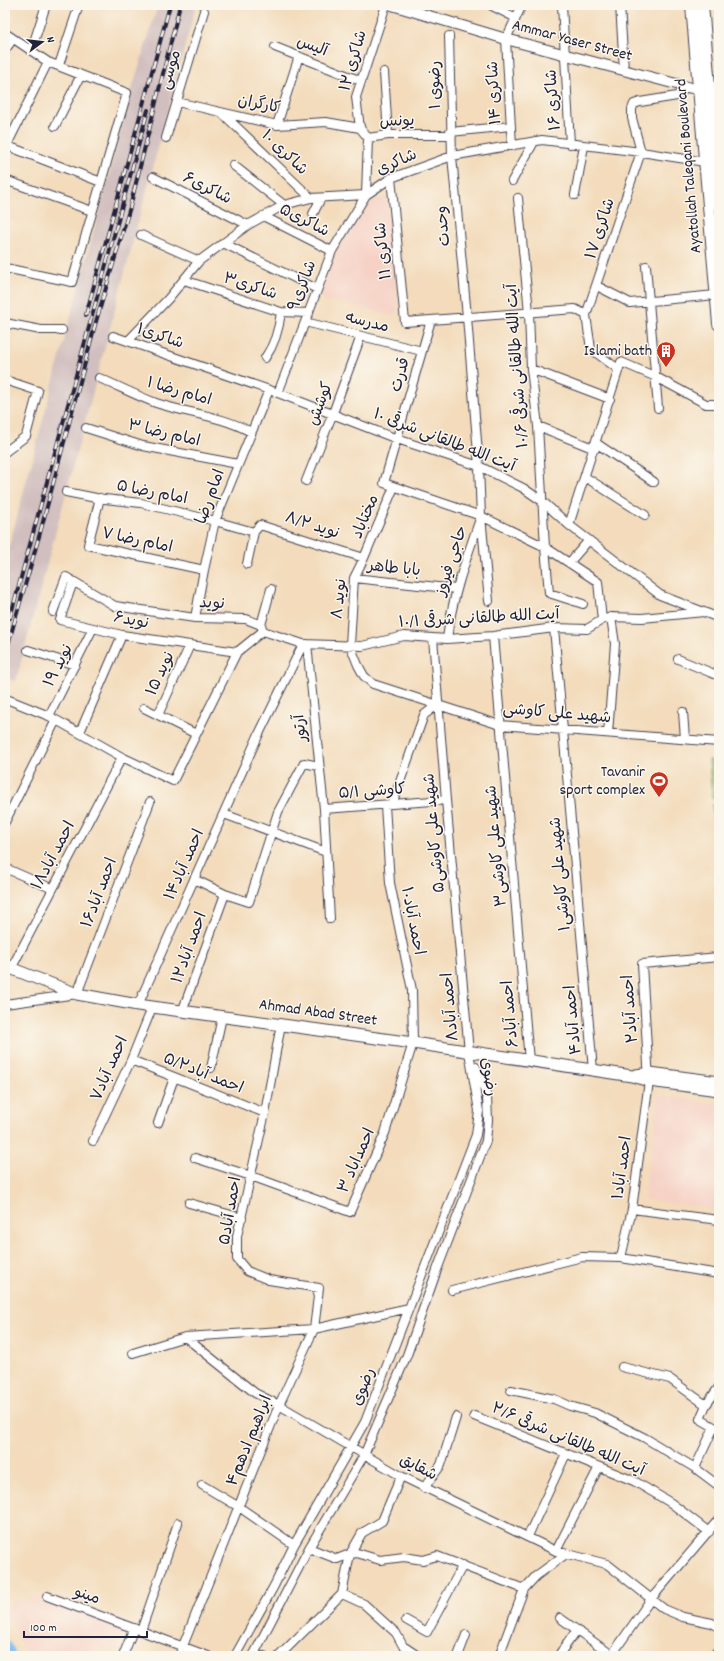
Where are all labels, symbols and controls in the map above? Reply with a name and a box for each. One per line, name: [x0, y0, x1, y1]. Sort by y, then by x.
street label: Ammar Yaser Street: [509, 14, 635, 68]
north arrow: [22, 22, 62, 62]
street label: شاکری ۱۲: [334, 28, 374, 94]
street label: آلیس: [293, 31, 332, 64]
text: N: [41, 35, 58, 45]
street label: موسی: [154, 47, 188, 93]
street label: رضوی ۱: [424, 60, 448, 110]
street label: شاکری ۱۴: [482, 61, 508, 125]
street label: شاکری ۱۶: [540, 68, 568, 132]
street label: Ayatollah Taleqani Boulevard: [670, 78, 708, 254]
street label: کارگران: [236, 90, 282, 120]
street label: یونس: [379, 110, 415, 134]
street label: شاکری ۱۰: [255, 125, 313, 181]
street label: شاکری: [373, 144, 421, 182]
street label: شاکری۶: [179, 167, 235, 211]
street label: شاکری ۱۷: [580, 195, 622, 263]
street label: شاکری۵: [275, 199, 333, 243]
street label: وحدت: [431, 205, 457, 247]
street label: شاکری ۱۱: [370, 221, 398, 281]
street label: شاکری۹: [283, 257, 323, 315]
street label: شاکری۳: [220, 267, 280, 307]
street label: آیت الله طالقانی شرقی ۱۰/۶: [500, 282, 535, 449]
street label: مدرسه: [343, 306, 391, 340]
street label: شاکری۱: [133, 318, 187, 356]
place label: Islami bath: [584, 340, 652, 363]
building icon: Islami bath: [655, 340, 677, 368]
street label: قدرت: [385, 355, 417, 395]
street label: امام رضا ۱: [144, 372, 214, 412]
street label: کوشش: [302, 379, 340, 429]
street label: آیت الله طالقانی شرقی ۱۰: [370, 402, 520, 479]
street label: امام رضا ۳: [125, 414, 203, 454]
street label: امام رضا: [190, 466, 232, 528]
street label: امام رضا ۵: [115, 475, 189, 511]
street label: مختاباد: [346, 491, 386, 543]
street label: نوید ۸/۲: [282, 506, 342, 546]
street label: امام رضا ۷: [99, 522, 175, 560]
street label: حاجی فیروز: [429, 523, 474, 601]
street label: بابا طاهر: [364, 555, 422, 583]
street label: نوید ۸: [326, 578, 354, 620]
street label: نوید: [199, 592, 225, 616]
street label: آیت الله طالقانی شرقی ۱۰/۱: [398, 602, 561, 635]
street label: نوید۶: [111, 606, 151, 636]
street label: نوید ۱۹: [38, 641, 80, 691]
street label: نوید ۱۵: [141, 648, 181, 700]
street label: شهید علی کاوشی: [502, 698, 612, 730]
street label: آرتور: [288, 712, 314, 744]
place label: Tavanir sport complex: [560, 761, 645, 802]
sports icon: Tavanir sport complex: [648, 770, 670, 798]
street label: شهید علی کاوشی۵: [418, 772, 452, 894]
street label: کاوشی ۵/۱: [338, 778, 406, 806]
street label: شهید علی کاوشی۳: [480, 784, 514, 908]
street label: شهید علی کاوشی۱: [545, 816, 577, 932]
street label: احمد آباد۱۸: [26, 818, 82, 894]
street label: احمد آباد۱۴: [159, 826, 211, 904]
street label: احمد آباد۱۶: [76, 855, 124, 931]
street label: احمد آباد۱۰: [394, 885, 430, 957]
street label: احمد آباد۱۲: [166, 909, 214, 987]
street label: احمد آباد۸: [437, 972, 465, 1042]
street label: احمد آباد۲: [617, 974, 645, 1044]
street label: احمد آباد۶: [497, 979, 525, 1049]
street label: احمد آباد۴: [559, 984, 589, 1056]
street label: Ahmad Abad Street: [258, 993, 379, 1033]
street label: احمد آباد۷: [85, 1033, 135, 1105]
street label: احمد آباد۵/۲: [160, 1048, 246, 1100]
street label: رضوی: [474, 1056, 502, 1098]
street label: احمداباد ۳: [332, 1125, 382, 1197]
street label: احمد آباد۱: [607, 1135, 639, 1201]
street label: احمد آباد۵: [214, 1175, 248, 1247]
street label: رضوی: [346, 1365, 382, 1409]
street label: ابراهیم ادهم۴: [221, 1392, 279, 1490]
street label: آیت الله طالقانی شرقی ۲/۶: [488, 1396, 650, 1483]
street label: شقایق: [395, 1449, 441, 1487]
street label: مینو: [70, 1580, 103, 1611]
scale bar: [24, 1613, 147, 1639]
text: 100 m: [30, 1620, 57, 1637]

